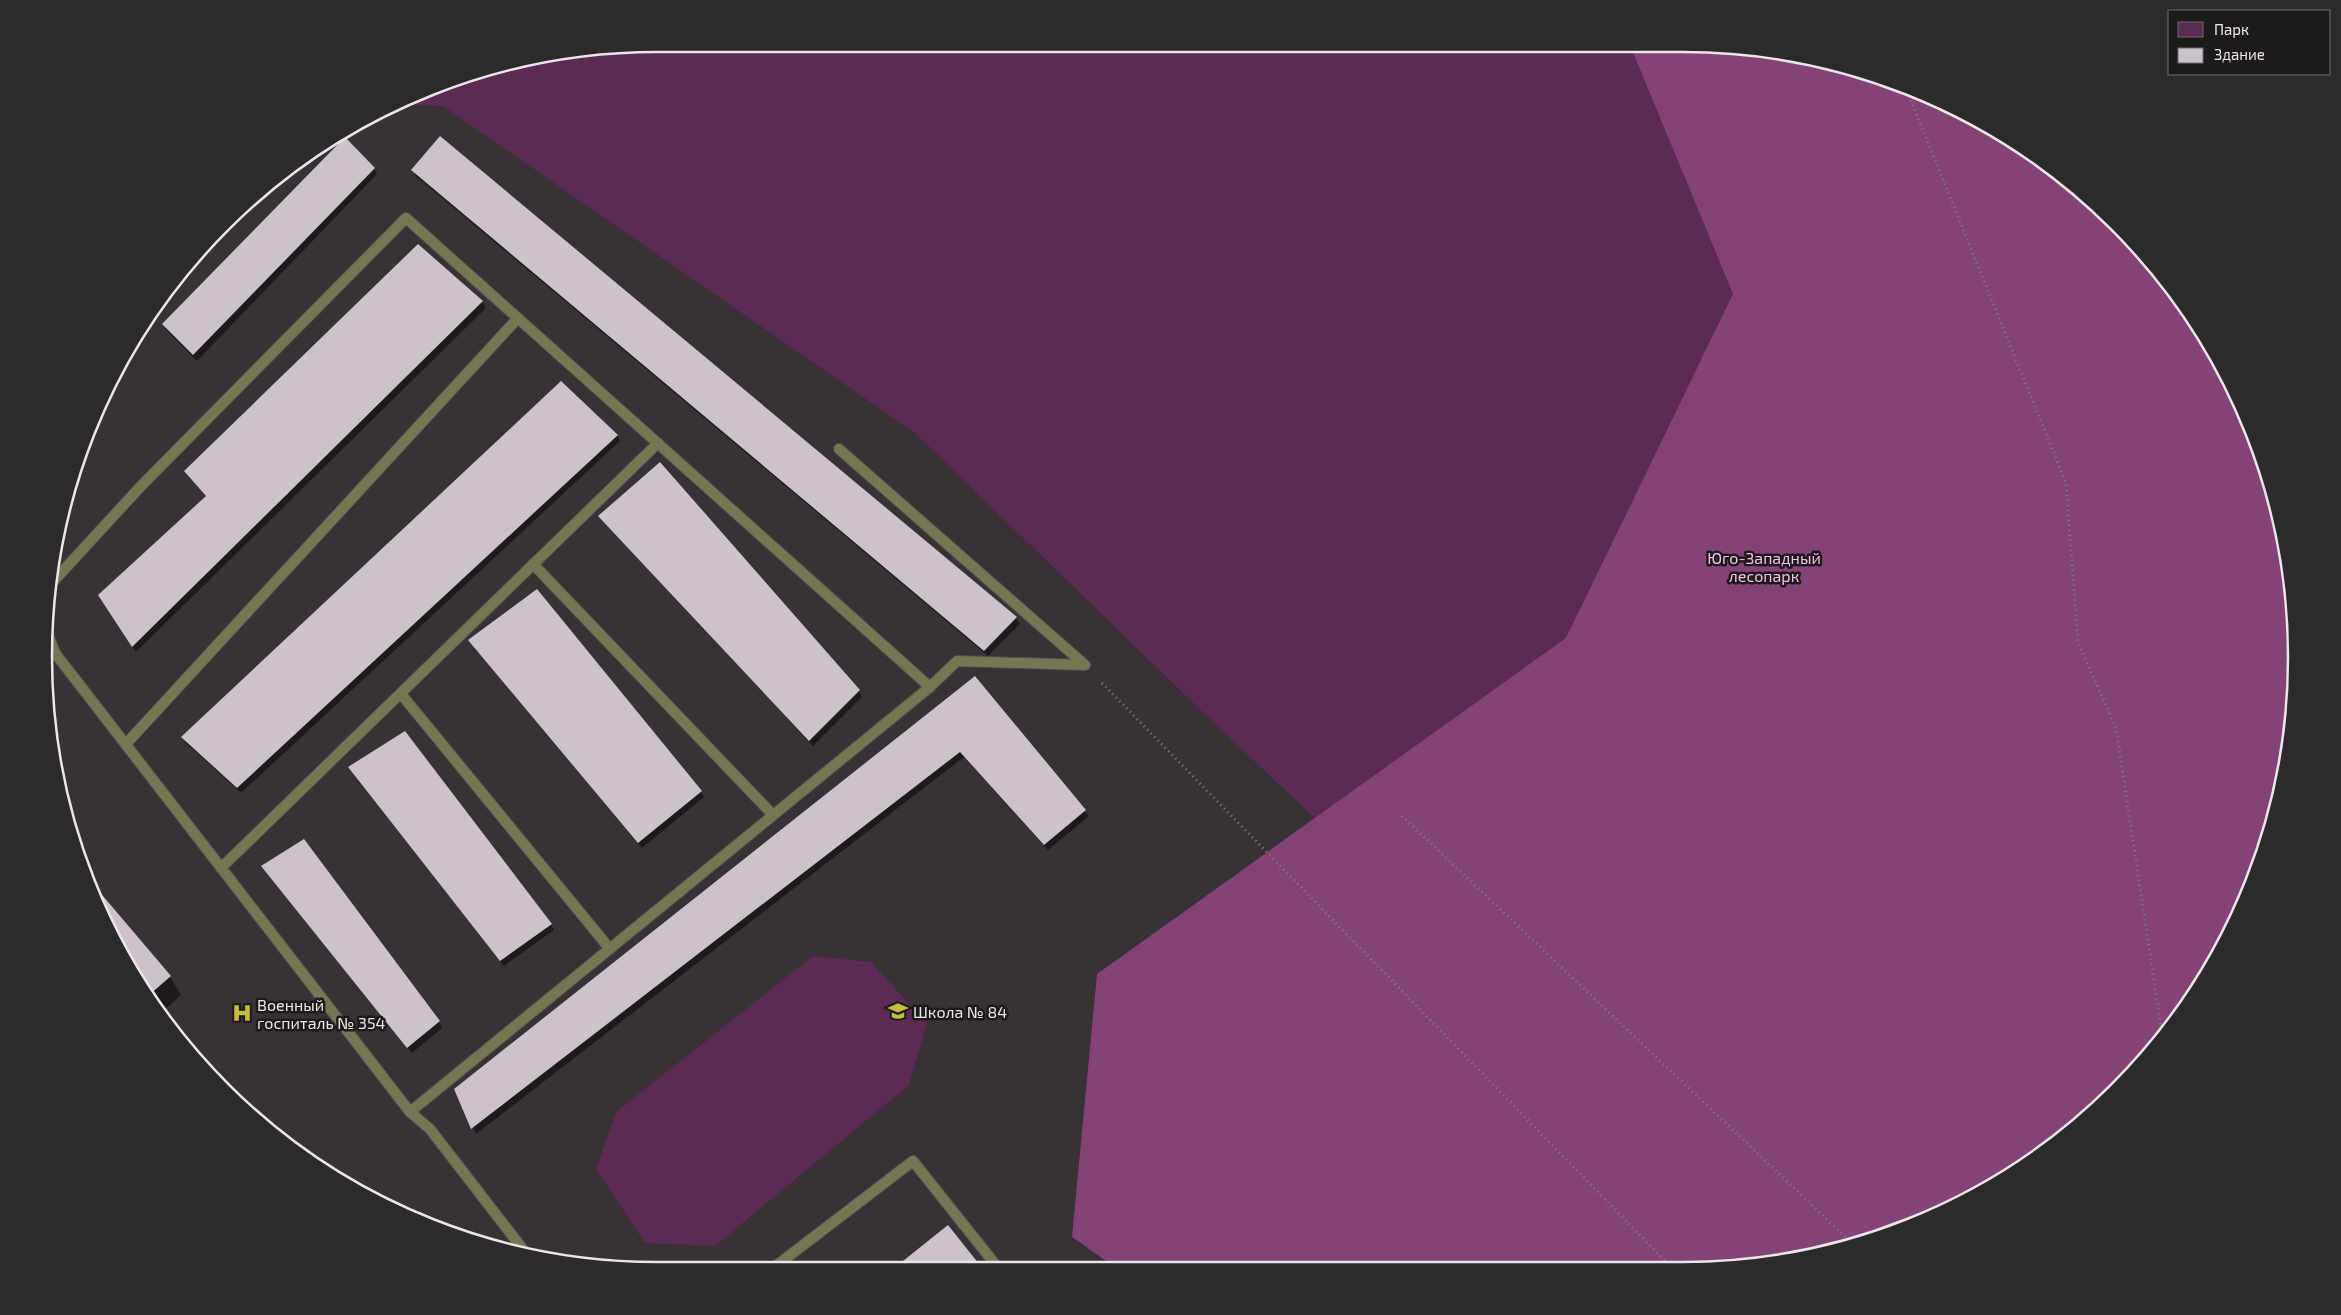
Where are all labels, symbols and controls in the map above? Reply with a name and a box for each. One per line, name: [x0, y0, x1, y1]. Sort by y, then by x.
legend: [2168, 10, 2331, 75]
text: Парк: [2214, 20, 2249, 38]
text: Здание: [2214, 45, 2265, 63]
park label: Юго-Западный лесопарк: [1707, 548, 1821, 585]
place label: Военный госпиталь № 354: [257, 995, 385, 1032]
school or university icon: Школа № 84: [887, 1000, 909, 1022]
hospital icon: Военный госпиталь № 354: [231, 1002, 253, 1024]
place label: Школа № 84: [913, 1002, 1007, 1021]

